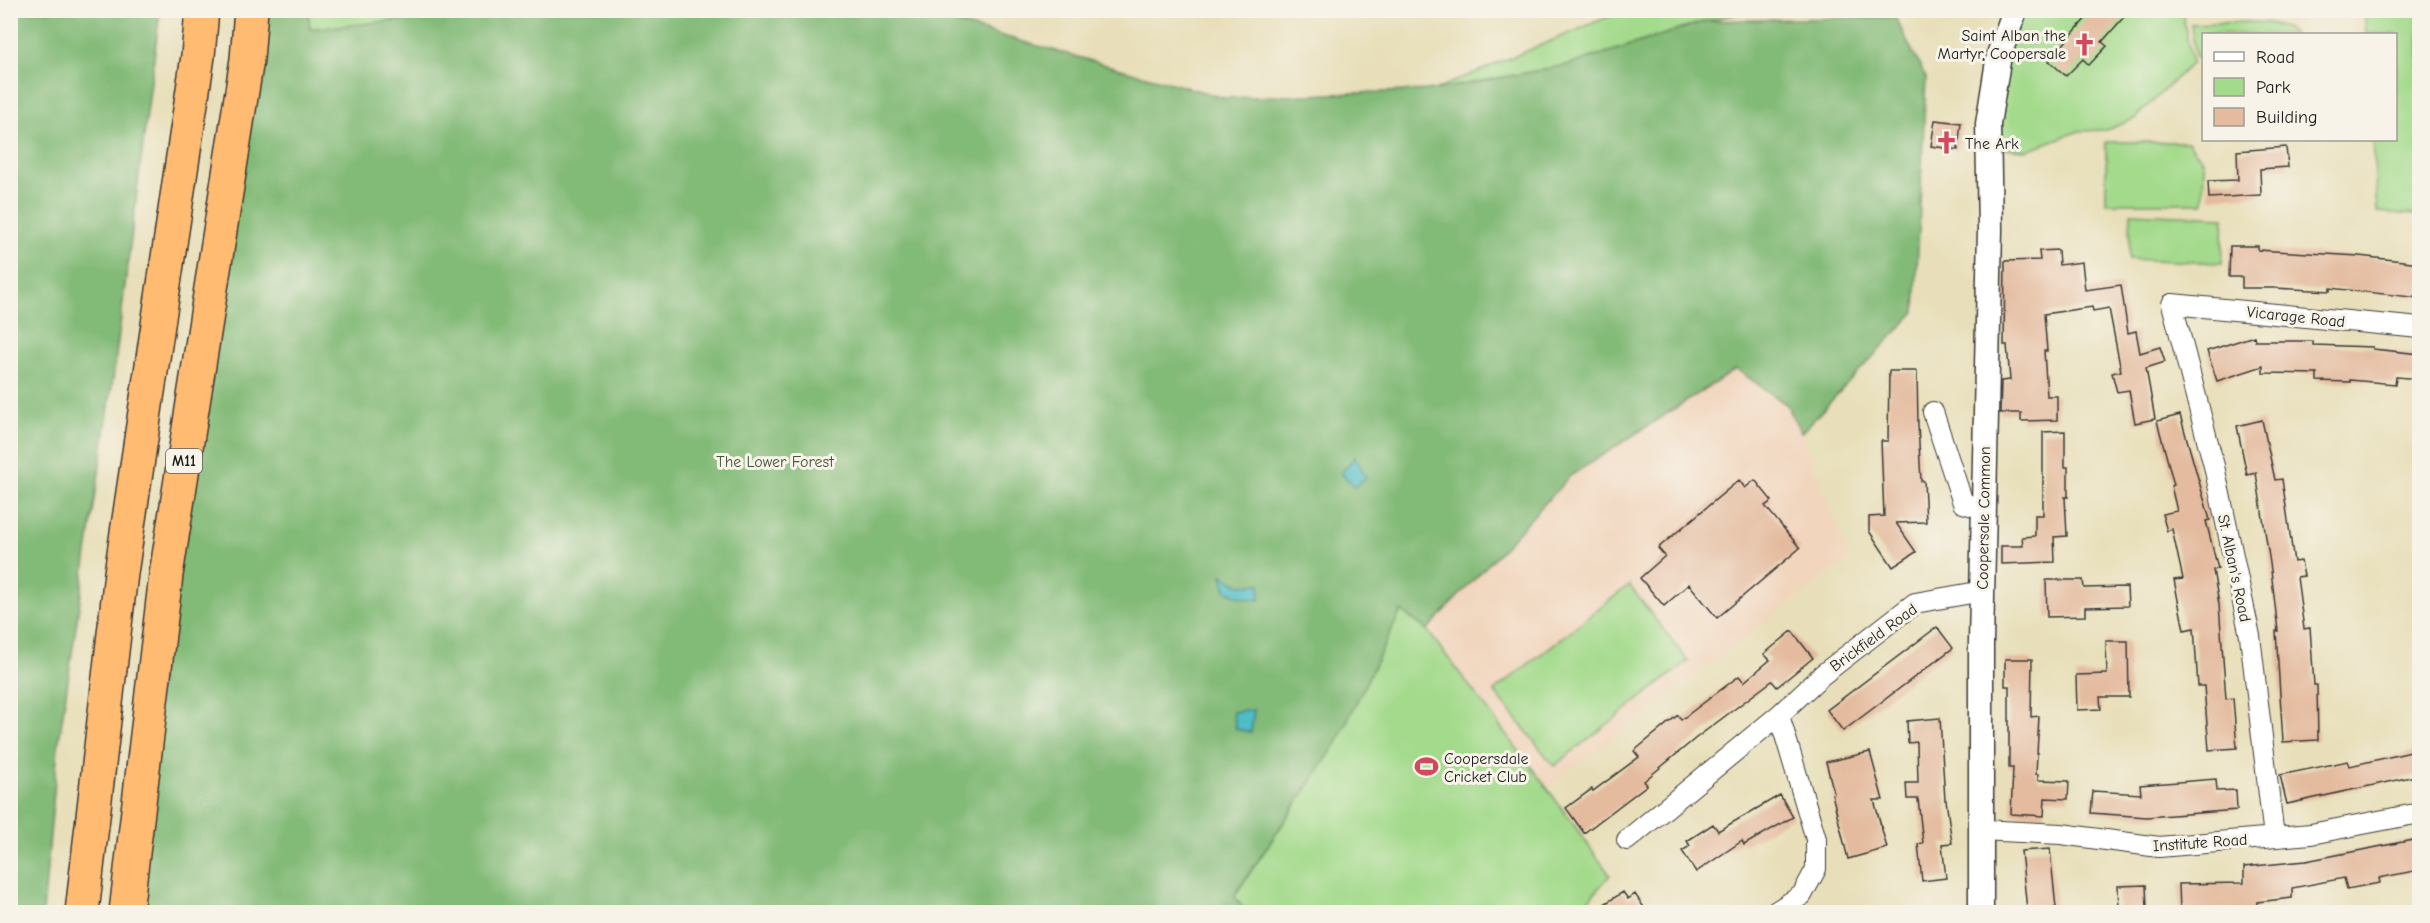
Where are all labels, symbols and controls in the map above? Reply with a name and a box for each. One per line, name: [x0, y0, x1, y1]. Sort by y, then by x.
place label: Saint Alban the Martyr, Coopersale: [1938, 27, 2066, 63]
church icon: Saint Alban the Martyr, Coopersale: [2071, 31, 2097, 57]
legend: [2202, 33, 2397, 141]
text: Road: [2256, 47, 2295, 68]
text: Park: [2256, 77, 2291, 98]
text: Building: [2256, 107, 2318, 128]
church icon: The Ark: [1934, 130, 1960, 156]
place label: The Ark: [1965, 135, 2019, 153]
street label: Vicarage Road: [2246, 303, 2346, 331]
street label: Coopersale Common: [1974, 446, 1994, 590]
road number: M11: [166, 449, 202, 473]
park label: The Lower Forest: [716, 453, 834, 471]
street label: St. Alban's Road: [2214, 513, 2254, 624]
street label: Brickfield Road: [1826, 600, 1921, 675]
place label: Coopersdale Cricket Club: [1444, 750, 1528, 786]
sports icon: Coopersdale Cricket Club: [1413, 754, 1439, 780]
street label: Institute Road: [2152, 831, 2248, 855]

